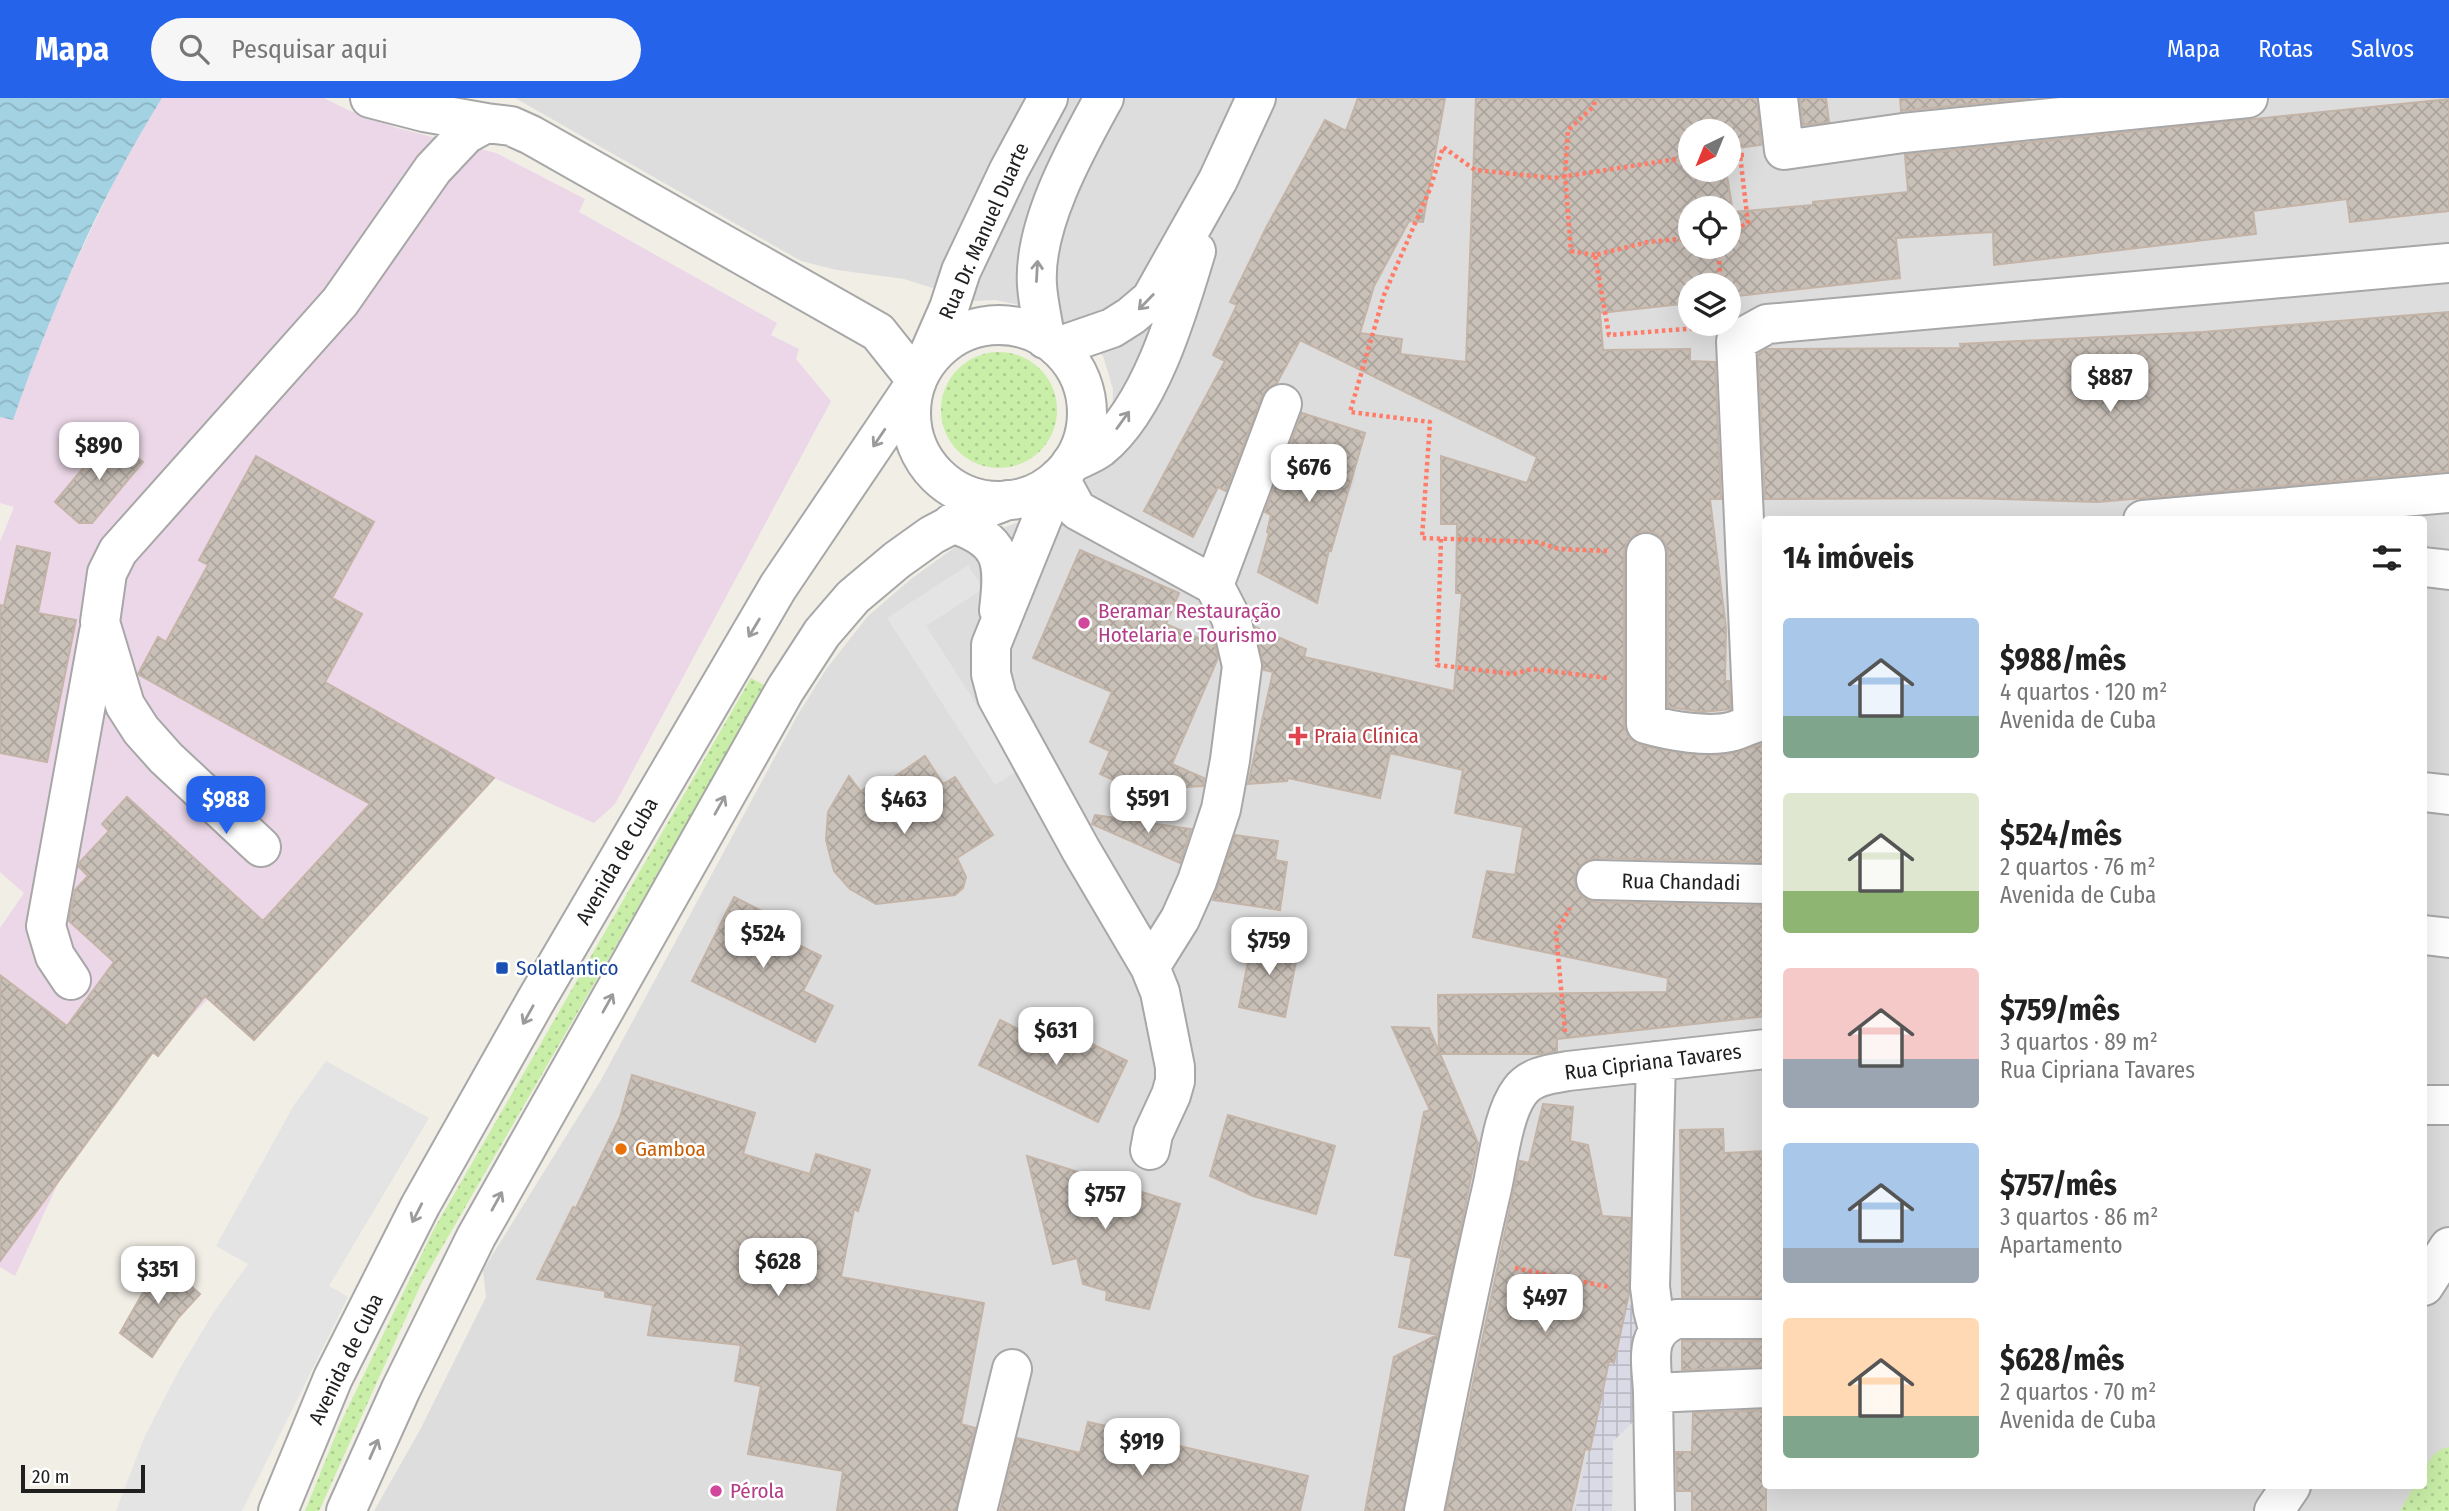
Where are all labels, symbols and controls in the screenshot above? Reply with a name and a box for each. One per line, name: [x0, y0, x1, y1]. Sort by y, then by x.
search box: [151, 18, 641, 81]
text: Mapa: [35, 29, 109, 69]
icon: search: [175, 30, 213, 68]
text: Pesquisar aqui: [231, 34, 388, 65]
text: Mapa: [2167, 35, 2220, 63]
text: Rotas: [2258, 35, 2313, 63]
text: Salvos: [2351, 35, 2414, 63]
north arrow: [1678, 119, 1741, 182]
map controls: [1678, 119, 1741, 336]
street label: Rua Dr. Manuel Duarte: [933, 139, 1035, 323]
button: locate: [1678, 196, 1741, 259]
one-way arrow: [1031, 260, 1044, 283]
button: layers: [1678, 273, 1741, 336]
one-way arrow: [1137, 293, 1154, 310]
pin: $887: [2069, 354, 2151, 414]
text: $887: [2087, 363, 2133, 391]
one-way arrow: [1116, 411, 1130, 430]
pin: $890: [58, 422, 140, 482]
one-way arrow: [871, 428, 886, 447]
text: $890: [75, 431, 123, 459]
pin: $676: [1268, 444, 1350, 504]
text: $676: [1287, 453, 1331, 481]
icon: filters: [2368, 539, 2406, 577]
text: 14 imóveis: [1783, 540, 1914, 576]
place label: Beramar Restauração Hotelaria e Tourismo: [1098, 598, 1281, 648]
marker: Beramar Restauração Hotelaria e Tourismo: [1076, 615, 1092, 631]
one-way arrow: [746, 618, 760, 638]
text: $988/mês: [2000, 642, 2126, 678]
icon: home: [1839, 646, 1923, 730]
text: 4 quartos · 120 m²: [2000, 678, 2167, 706]
text: Avenida de Cuba: [2000, 706, 2156, 734]
place label: Praia Clínica: [1314, 723, 1419, 749]
marker: Praia Clínica: [1288, 726, 1308, 746]
pin: $988: [185, 776, 267, 836]
pin: $463: [863, 776, 945, 836]
pin: $591: [1107, 776, 1189, 835]
text: $591: [1126, 784, 1170, 812]
text: $988: [202, 785, 250, 813]
text: $463: [881, 785, 927, 813]
street label: Avenida de Cuba: [570, 793, 664, 929]
one-way arrow: [714, 795, 727, 816]
text: $524/mês: [2000, 817, 2122, 853]
icon: home: [1839, 821, 1923, 905]
text: 2 quartos · 76 m²: [2000, 853, 2155, 881]
street label: Rua Chandadi: [1621, 868, 1741, 896]
text: Avenida de Cuba: [2000, 881, 2156, 909]
pin: $524: [722, 910, 804, 970]
pin: $759: [1228, 918, 1310, 977]
text: $524: [741, 919, 785, 947]
text: $759: [1247, 926, 1291, 954]
place label: Solatlantico: [516, 955, 618, 981]
marker: Solatlantico: [494, 960, 510, 976]
text: $759/mês: [2000, 992, 2120, 1028]
one-way arrow: [602, 993, 616, 1013]
icon: home: [1839, 996, 1923, 1080]
one-way arrow: [521, 1004, 534, 1025]
pin: $631: [1015, 1007, 1097, 1067]
text: $631: [1034, 1016, 1078, 1044]
text: 3 quartos · 89 m²: [2000, 1028, 2158, 1056]
street label: Rua Cipriana Tavares: [1563, 1038, 1743, 1086]
text: Rua Cipriana Tavares: [2000, 1056, 2195, 1084]
place label: Gamboa: [635, 1136, 706, 1162]
marker: Gamboa: [613, 1141, 629, 1157]
text: $757/mês: [2000, 1167, 2117, 1203]
icon: home: [1839, 1171, 1923, 1255]
pin: $757: [1064, 1172, 1146, 1231]
text: $757: [1084, 1180, 1126, 1208]
one-way arrow: [491, 1191, 504, 1212]
one-way arrow: [409, 1202, 423, 1223]
text: 3 quartos · 86 m²: [2000, 1203, 2158, 1231]
text: Apartamento: [2000, 1231, 2123, 1259]
pin: $628: [737, 1238, 819, 1298]
pin: $351: [117, 1246, 199, 1306]
text: $628: [755, 1247, 801, 1275]
text: $351: [137, 1255, 179, 1283]
pin: $497: [1504, 1274, 1586, 1334]
text: $497: [1523, 1283, 1567, 1311]
street label: Avenida de Cuba: [303, 1289, 389, 1429]
text: $628/mês: [2000, 1342, 2124, 1378]
icon: home: [1839, 1346, 1923, 1430]
text: 2 quartos · 70 m²: [2000, 1378, 2156, 1406]
text: Avenida de Cuba: [2000, 1406, 2156, 1434]
pin: $919: [1101, 1418, 1183, 1478]
text: $919: [1120, 1427, 1164, 1455]
one-way arrow: [368, 1439, 381, 1460]
scale bar: [21, 1462, 145, 1494]
text: 20 m: [32, 1465, 69, 1488]
place label: Pérola: [730, 1478, 784, 1504]
marker: Pérola: [708, 1483, 724, 1499]

